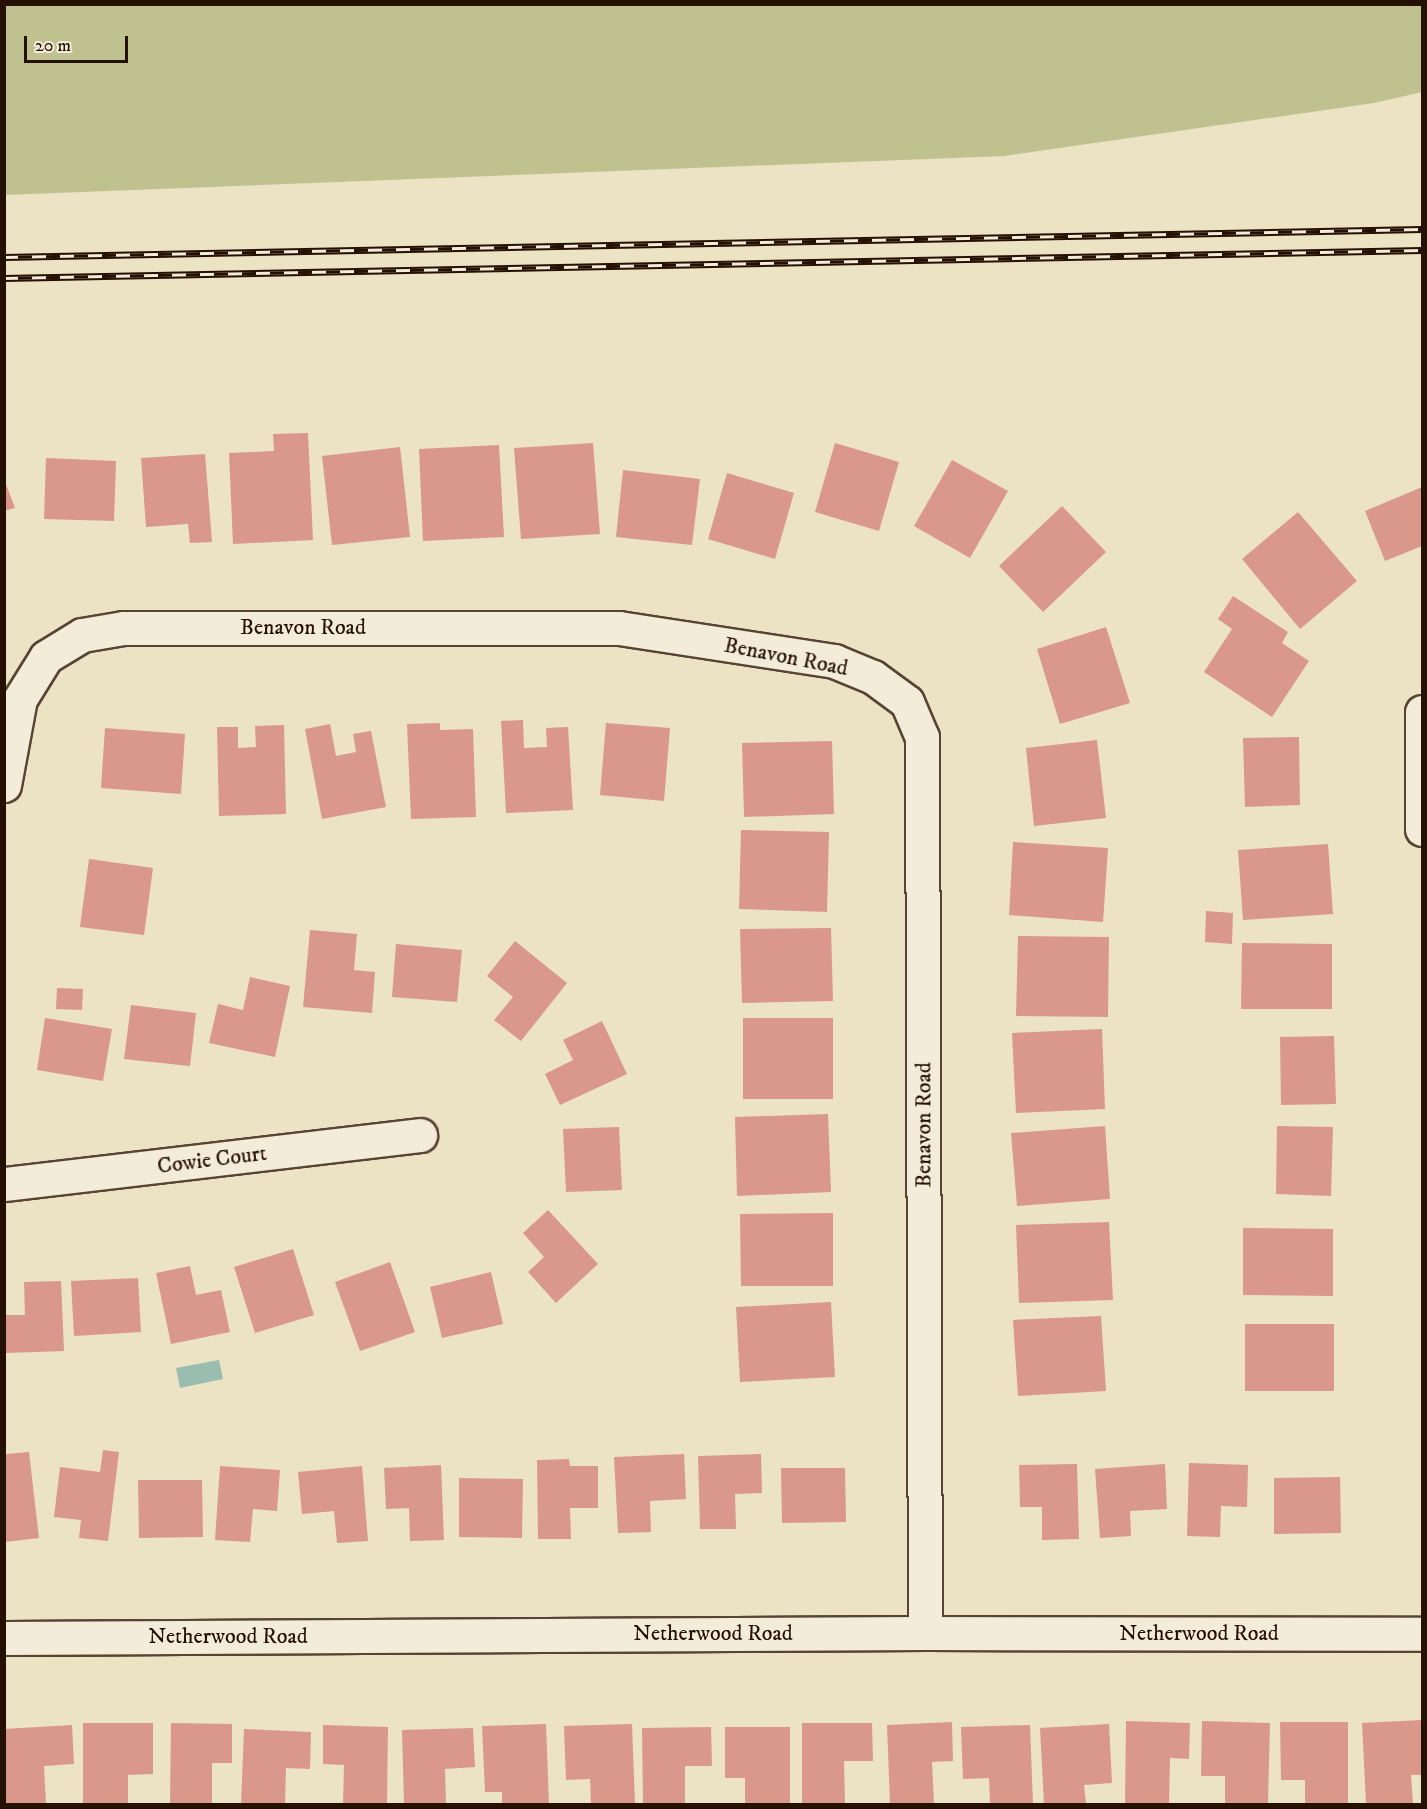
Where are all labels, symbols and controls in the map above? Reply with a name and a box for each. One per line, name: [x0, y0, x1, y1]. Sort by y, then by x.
scale bar: [27, 24, 130, 62]
text: 20 m: [35, 35, 71, 57]
street label: Benavon Road: [240, 615, 366, 641]
street label: Benavon Road: [722, 632, 850, 682]
street label: Benavon Road: [911, 1062, 937, 1188]
street label: Cowie Court: [156, 1140, 268, 1180]
street label: Netherwood Road: [633, 1621, 793, 1647]
street label: Netherwood Road: [1119, 1621, 1279, 1647]
street label: Netherwood Road: [148, 1624, 308, 1650]

